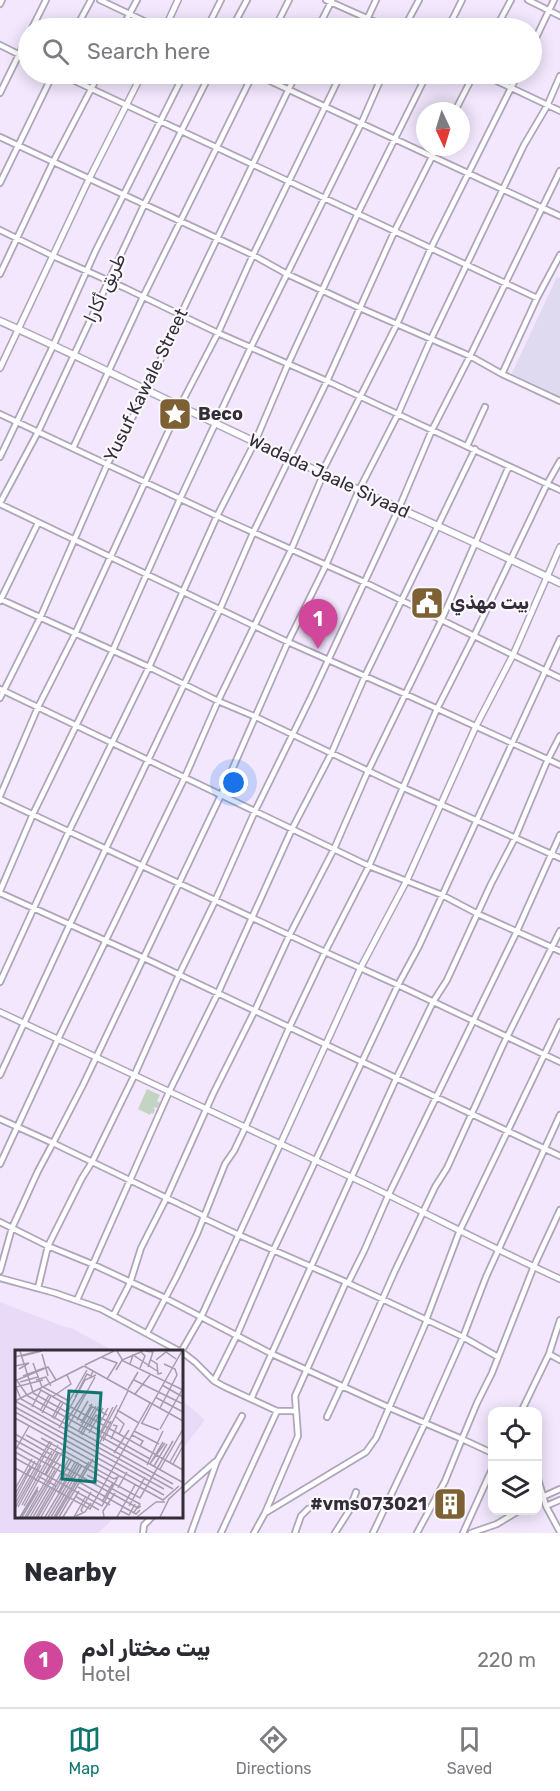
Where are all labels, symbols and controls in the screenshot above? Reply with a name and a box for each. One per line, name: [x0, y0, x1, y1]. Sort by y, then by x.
search box: [18, 18, 542, 84]
icon: search: [39, 35, 72, 68]
text: Search here: [87, 38, 210, 65]
north arrow: [416, 102, 470, 156]
street label: طريق أكارا: [79, 250, 131, 326]
street label: Yusuf Kawale Street: [99, 305, 193, 465]
place icon: Beco: [157, 396, 193, 432]
place label: Beco: [198, 403, 243, 425]
street label: Wadada Jaale Siyaad: [245, 429, 413, 523]
public building icon: بيت مهذي: [409, 585, 445, 621]
place label: بيت مهذي: [450, 592, 529, 616]
pin: 1: [298, 600, 338, 649]
your location: [219, 768, 248, 797]
inset map: [15, 1350, 183, 1518]
map controls: [488, 1407, 542, 1515]
button: locate: [488, 1407, 542, 1461]
button: layers: [488, 1461, 542, 1515]
building icon: #vms073021: [432, 1486, 468, 1522]
place label: #vms073021: [310, 1493, 427, 1515]
text: Nearby: [24, 1557, 117, 1588]
text: بيت مختار ادم: [81, 1635, 211, 1662]
text: 1: [39, 1648, 48, 1672]
text: 220 m: [477, 1648, 536, 1672]
text: Hotel: [81, 1662, 131, 1686]
tab: Map: [68, 1723, 101, 1778]
tab: Directions: [236, 1723, 312, 1778]
tab: Saved: [447, 1723, 492, 1778]

